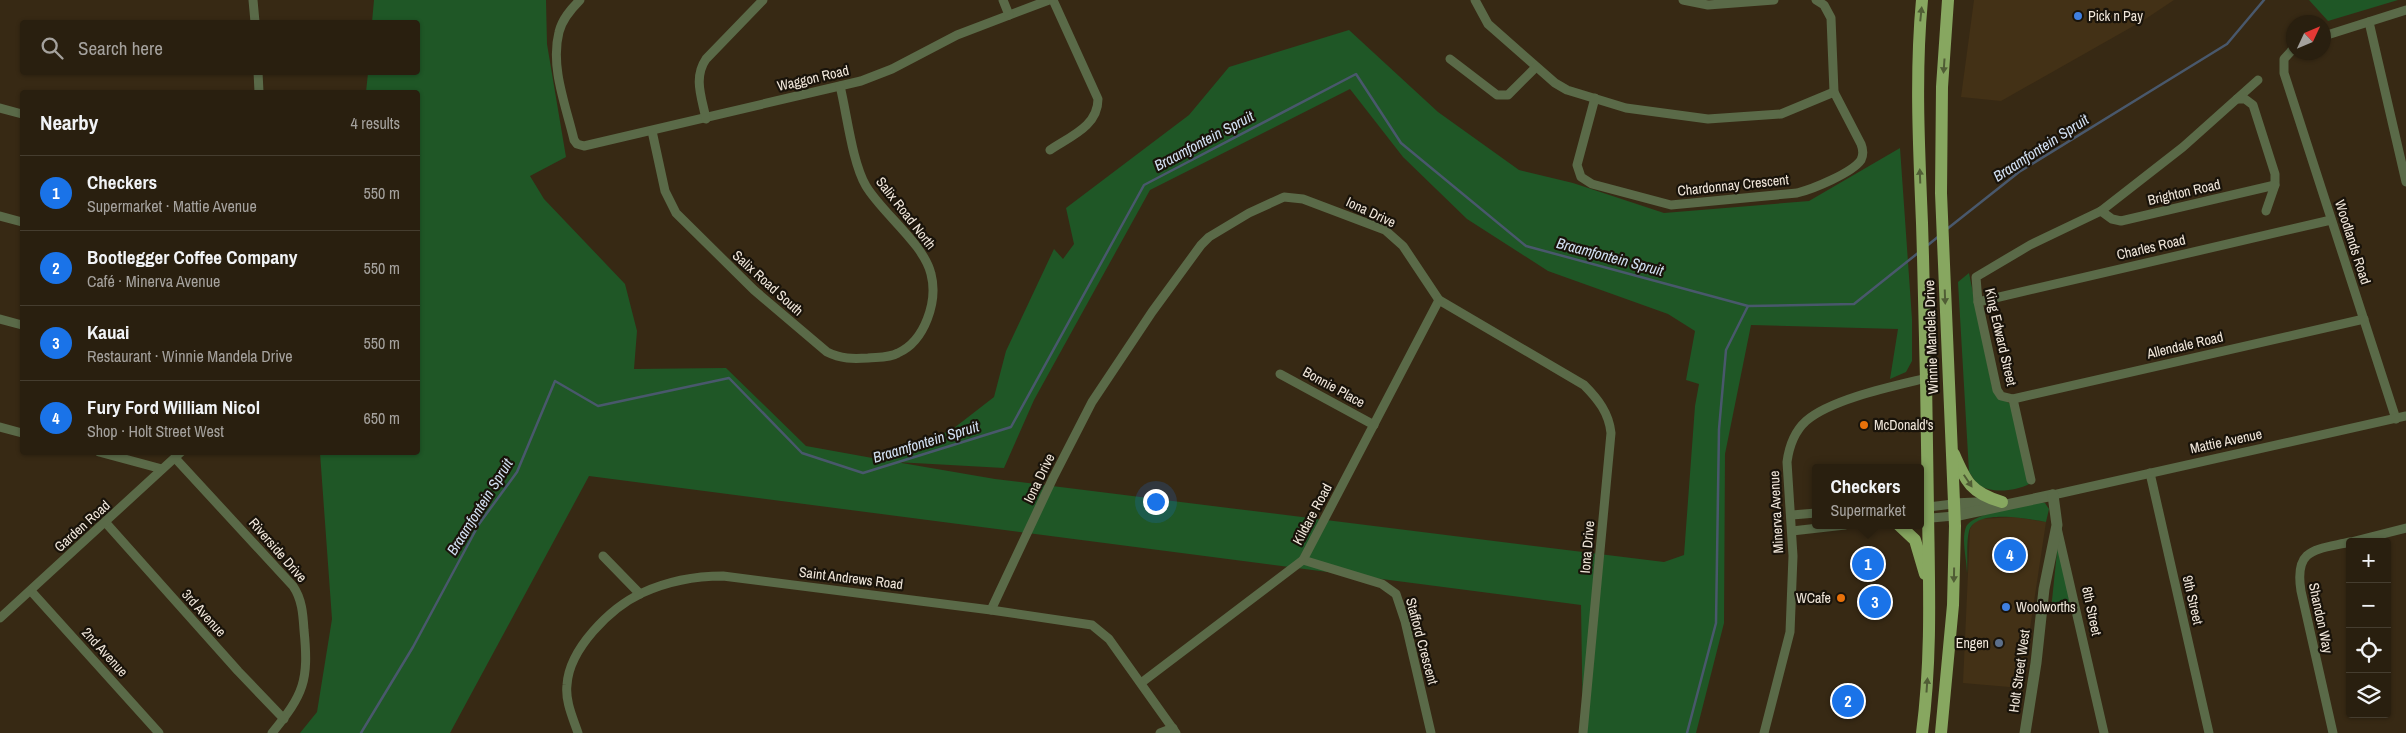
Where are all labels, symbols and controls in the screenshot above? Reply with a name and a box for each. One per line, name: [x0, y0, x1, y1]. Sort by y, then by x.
one-way arrow: [1917, 6, 1925, 22]
place label: Pick n Pay: [2088, 7, 2143, 25]
marker: Pick n Pay: [2072, 10, 2084, 22]
north arrow: [2286, 15, 2331, 60]
search box: [20, 20, 420, 75]
icon: search: [38, 34, 66, 62]
text: Search here: [78, 35, 163, 61]
one-way arrow: [1939, 58, 1947, 74]
street label: Waggon Road: [775, 61, 851, 95]
water label: Braamfontein Spruit: [1150, 105, 1258, 176]
text: Nearby: [40, 108, 98, 137]
water label: Braamfontein Spruit: [1989, 108, 2093, 186]
text: 4 results: [350, 112, 400, 134]
one-way arrow: [1915, 168, 1923, 184]
text: Checkers: [87, 169, 157, 195]
street label: Chardonnay Crescent: [1677, 170, 1789, 200]
street label: Salix Road North: [872, 173, 940, 253]
street label: Brighton Road: [2146, 175, 2222, 209]
text: 1: [52, 182, 60, 204]
text: 550 m: [364, 182, 400, 204]
street label: Iona Drive: [1343, 193, 1399, 231]
text: Supermarket · Mattie Avenue: [87, 195, 257, 217]
street label: Woodlands Road: [2331, 197, 2375, 287]
street label: Charles Road: [2115, 230, 2187, 264]
water label: Braamfontein Spruit: [1554, 232, 1667, 281]
text: Bootlegger Coffee Company: [87, 244, 297, 270]
street label: Salix Road South: [729, 246, 807, 320]
text: 2: [52, 257, 60, 279]
text: 550 m: [364, 257, 400, 279]
text: Café · Minerva Avenue: [87, 270, 220, 292]
street label: Winnie Mandela Drive: [1920, 280, 1942, 394]
street label: King Edward Street: [1981, 286, 2021, 388]
one-way arrow: [1941, 289, 1949, 305]
text: Kauai: [87, 319, 129, 345]
street label: Allendale Road: [2144, 327, 2225, 363]
text: 3: [52, 332, 60, 354]
text: 550 m: [364, 332, 400, 354]
text: Restaurant · Winnie Mandela Drive: [87, 345, 293, 367]
street label: Bonnie Place: [1300, 363, 1368, 411]
text: Fury Ford William Nicol: [87, 394, 260, 420]
text: 4: [52, 407, 60, 429]
text: 650 m: [364, 407, 400, 429]
water label: Braamfontein Spruit: [870, 415, 982, 468]
place label: McDonald's: [1874, 416, 1934, 434]
marker: McDonald's: [1858, 419, 1870, 431]
text: Shop · Holt Street West: [87, 420, 224, 442]
street label: Mattie Avenue: [2188, 425, 2264, 457]
street label: Iona Drive: [1019, 450, 1059, 506]
water label: Braamfontein Spruit: [442, 454, 518, 559]
popup: [1812, 464, 1924, 529]
street label: Minerva Avenue: [1765, 470, 1787, 554]
text: Checkers: [1830, 473, 1901, 499]
one-way arrow: [1963, 475, 1973, 488]
street label: Kildare Road: [1288, 480, 1336, 548]
your location: [1143, 489, 1169, 515]
street label: Garden Road: [50, 496, 114, 556]
text: Supermarket: [1830, 499, 1906, 521]
street label: Riverside Drive: [245, 514, 311, 586]
street label: Iona Drive: [1576, 520, 1598, 574]
pin: 4: [1994, 536, 2026, 574]
map controls: [2346, 538, 2391, 718]
button: +: [2346, 538, 2391, 583]
pin: 1: [1852, 545, 1884, 583]
street label: Saint Andrews Road: [798, 563, 904, 593]
one-way arrow: [1950, 567, 1958, 583]
street label: 9th Street: [2179, 574, 2207, 626]
street label: Shandon Way: [2305, 581, 2337, 655]
pin: 3: [1859, 583, 1891, 621]
button: −: [2346, 583, 2391, 628]
street label: 3rd Avenue: [178, 585, 230, 641]
street label: 8th Street: [2078, 585, 2106, 637]
place label: WCafe: [1796, 589, 1831, 607]
marker: WCafe: [1835, 592, 1847, 604]
street label: Stafford Crescent: [1402, 596, 1442, 686]
place label: Woolworths: [2016, 598, 2076, 616]
marker: Woolworths: [2000, 601, 2012, 613]
street label: 2nd Avenue: [78, 624, 132, 680]
street label: Holt Street West: [2004, 628, 2034, 714]
button: locate: [2346, 628, 2391, 673]
place label: Engen: [1956, 634, 1989, 652]
marker: Engen: [1993, 637, 2005, 649]
button: layers: [2346, 673, 2391, 718]
one-way arrow: [1924, 676, 1932, 692]
pin: 2: [1832, 682, 1864, 720]

